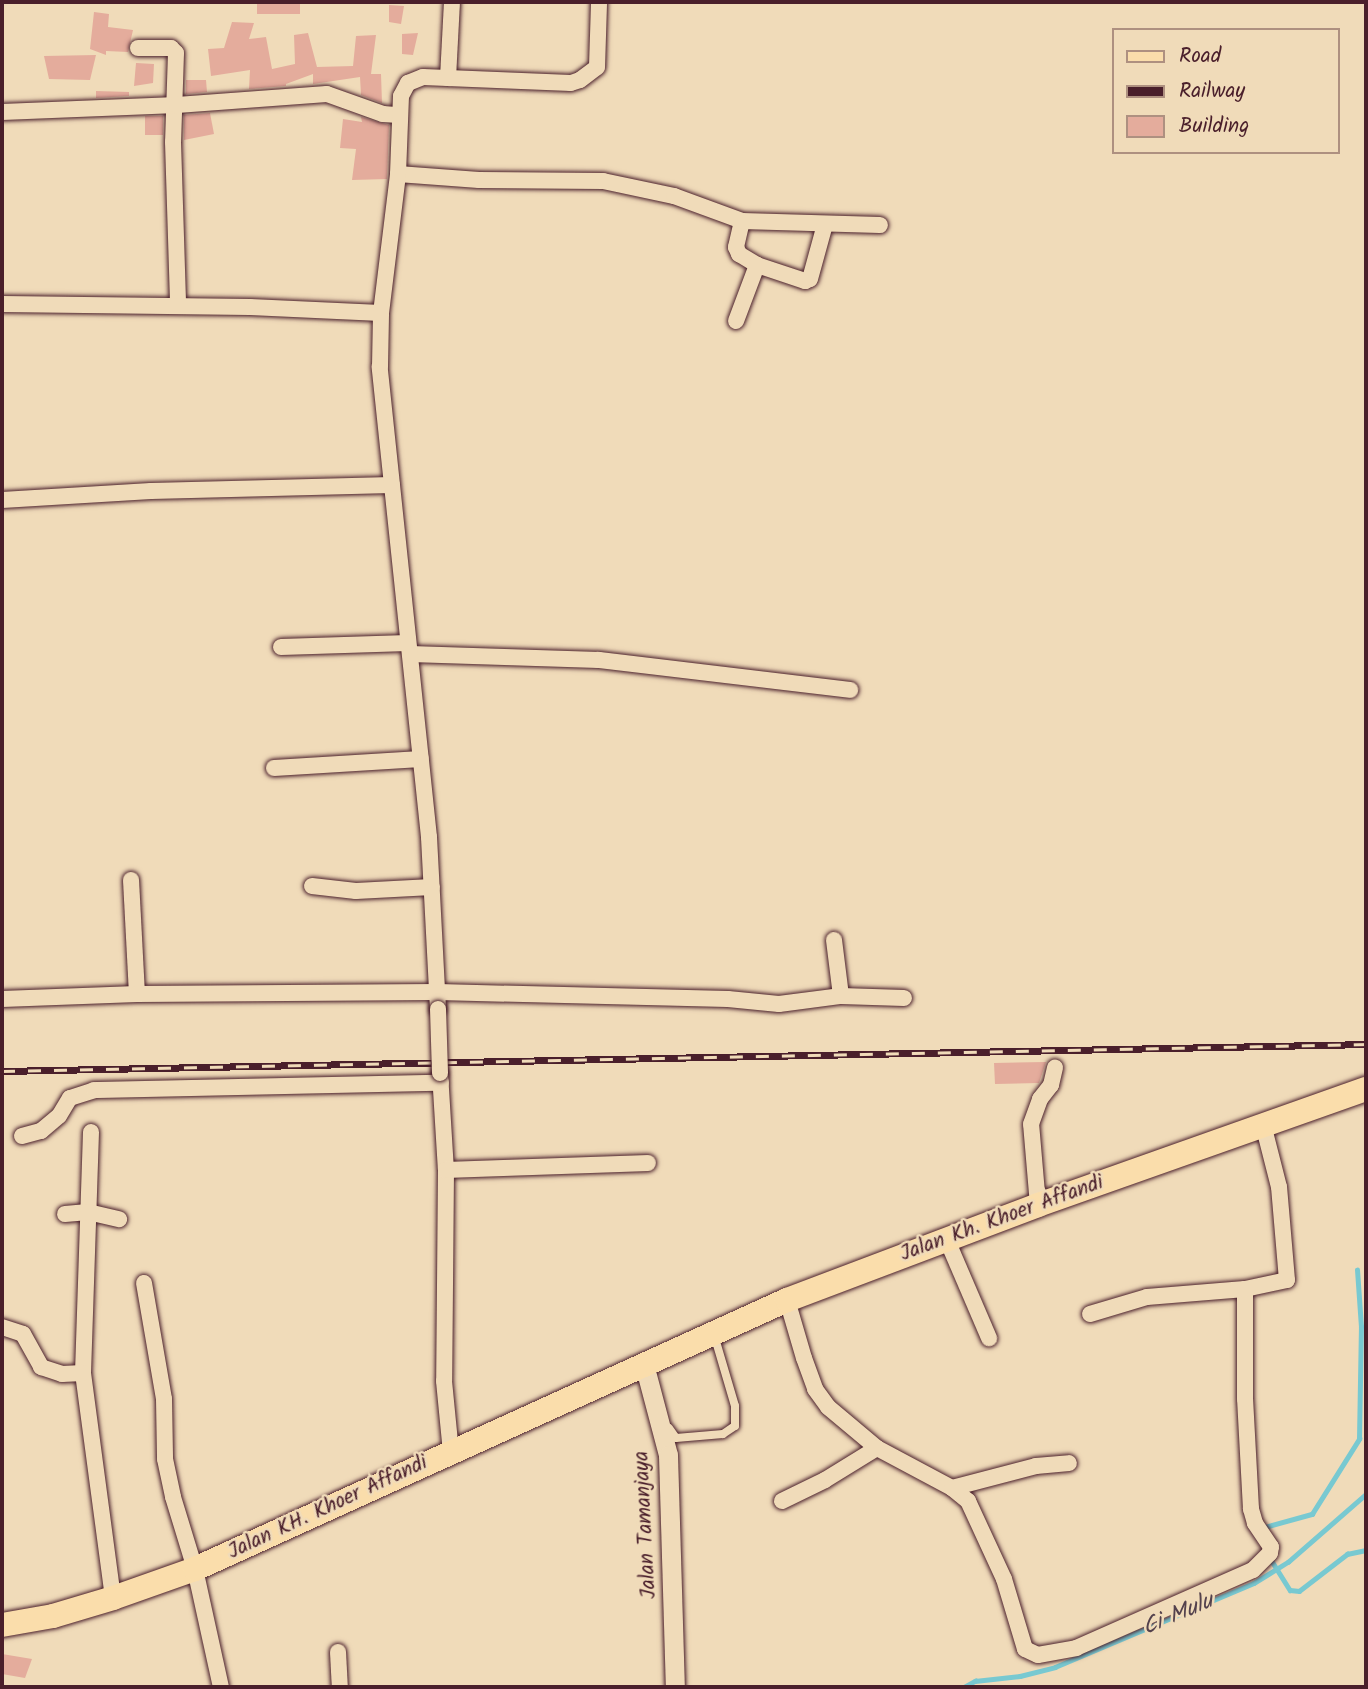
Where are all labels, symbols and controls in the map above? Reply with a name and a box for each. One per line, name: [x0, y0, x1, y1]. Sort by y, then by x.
legend: [1112, 28, 1340, 154]
text: Road: [1179, 40, 1221, 73]
text: Railway: [1179, 75, 1245, 108]
text: Building: [1179, 110, 1249, 143]
street label: Jalan Kh. Khoer Affandi: [897, 1170, 1107, 1268]
street label: Jalan Tamanjaya: [630, 1450, 662, 1600]
street label: Jalan KH. Khoer Affandi: [224, 1451, 432, 1565]
water label: Ci Mulu: [1138, 1588, 1218, 1642]

